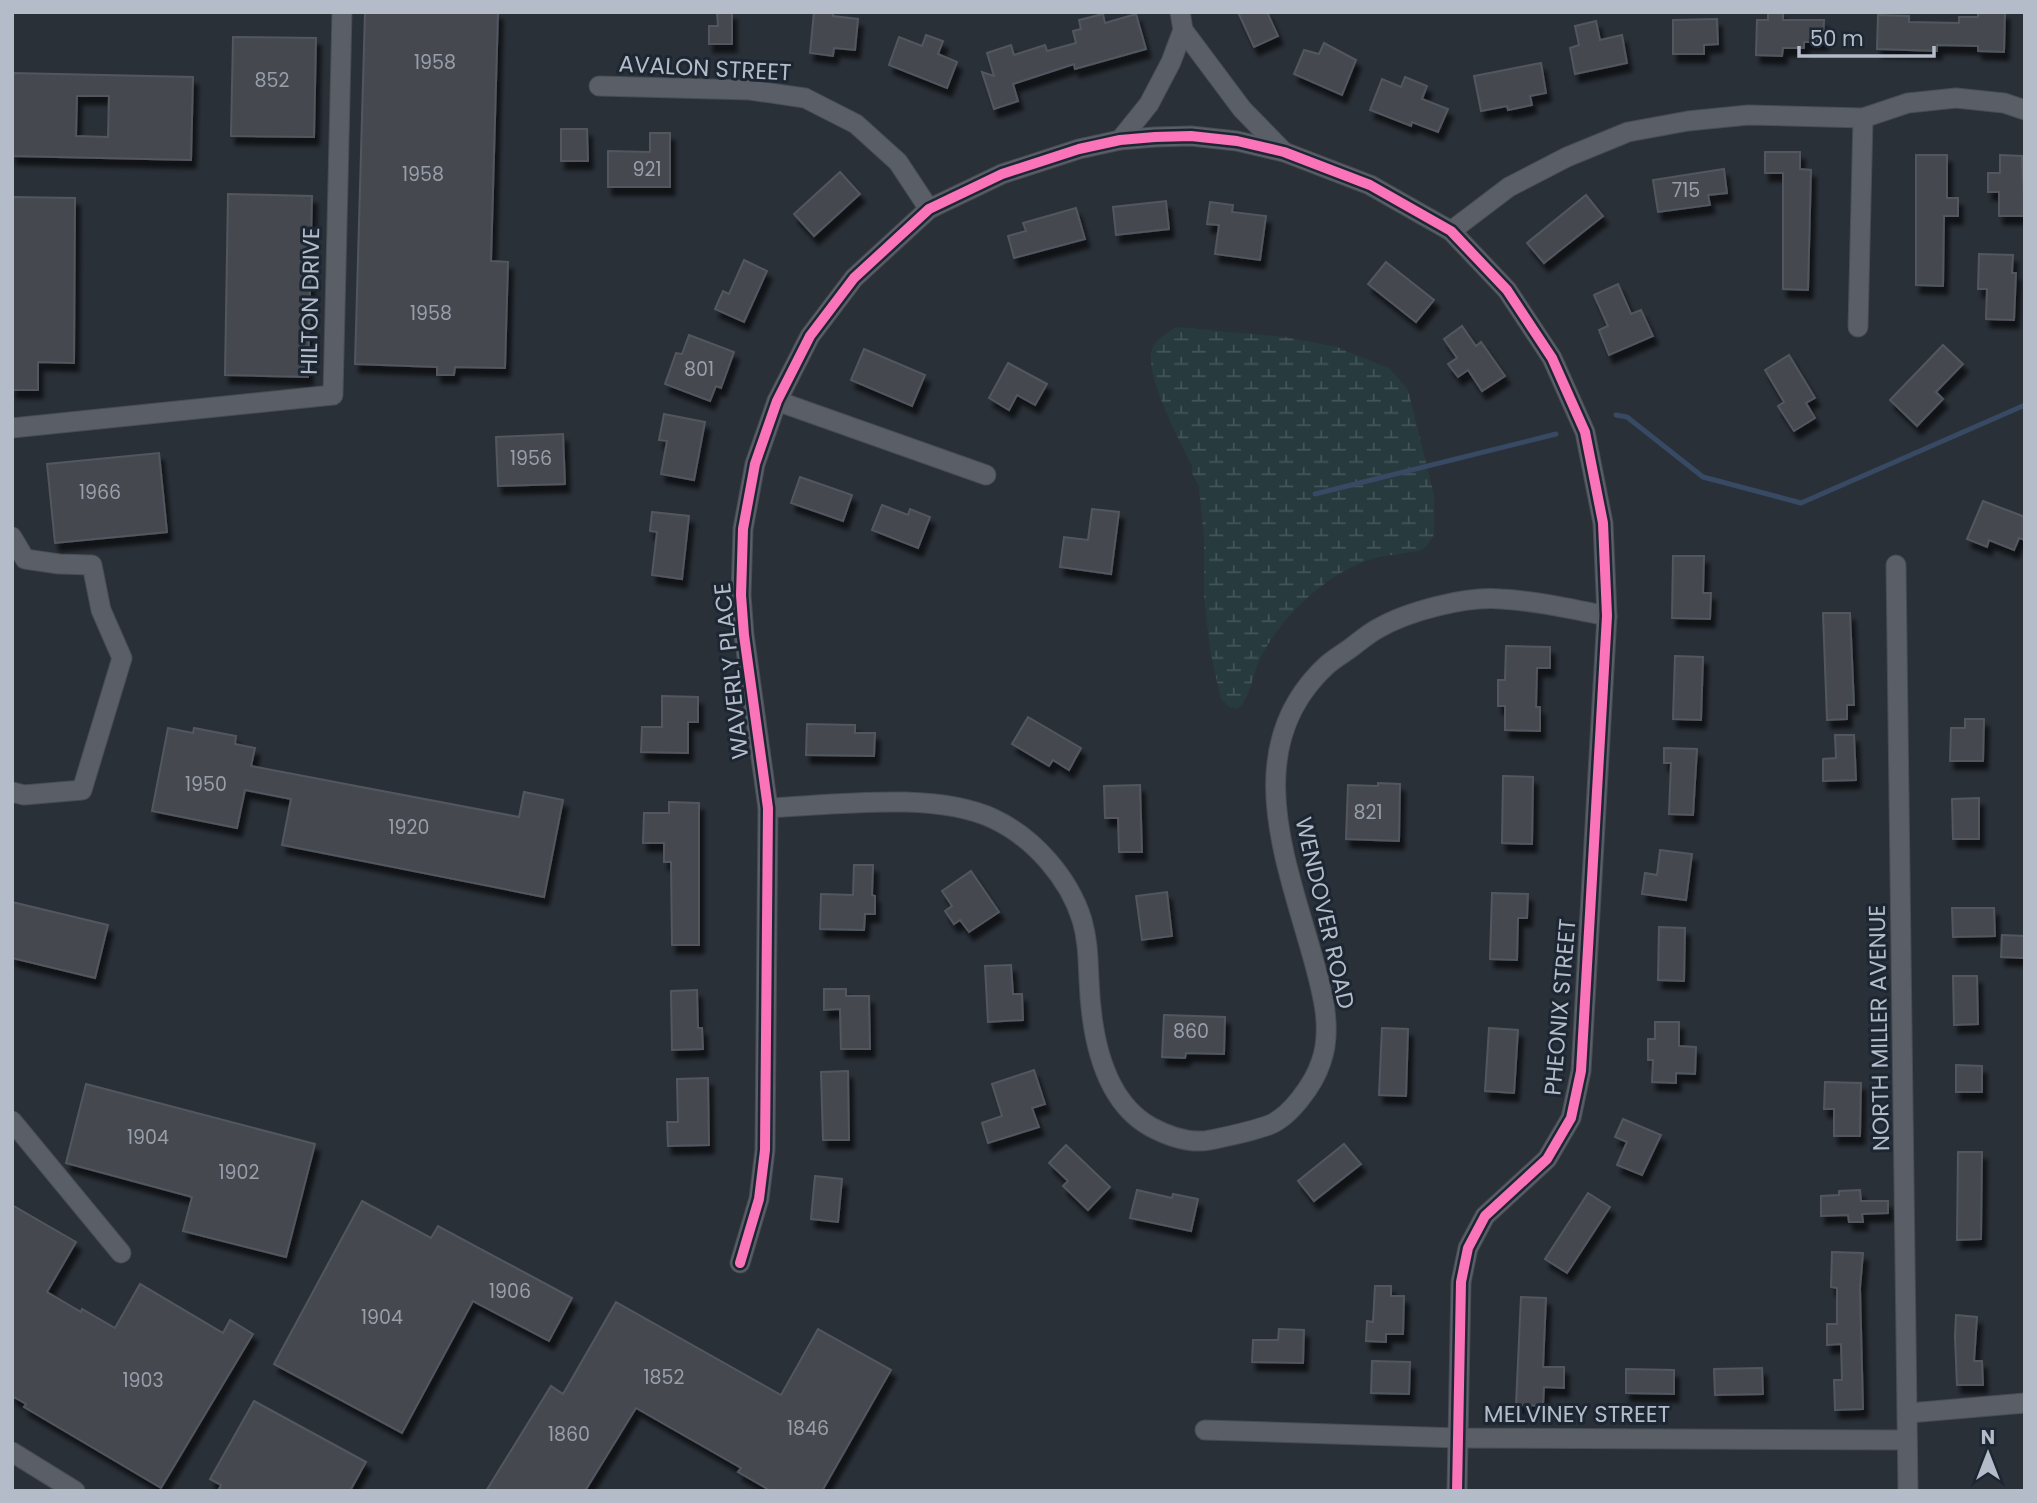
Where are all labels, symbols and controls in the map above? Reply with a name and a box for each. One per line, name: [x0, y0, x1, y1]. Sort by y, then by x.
scale bar: [1799, 14, 1934, 58]
text: 50 m: [1810, 24, 1864, 53]
street label: AVALON STREET: [618, 47, 792, 89]
house number: 1958: [414, 49, 456, 76]
house number: 852: [255, 67, 289, 94]
house number: 921: [633, 156, 661, 183]
house number: 1958: [402, 161, 444, 188]
house number: 715: [1672, 177, 1700, 204]
street label: HILTON DRIVE: [293, 227, 327, 375]
house number: 1958: [410, 300, 452, 327]
house number: 801: [684, 356, 714, 383]
house number: 1956: [510, 445, 552, 472]
house number: 1966: [79, 479, 121, 506]
street label: WAVERLY PLACE: [706, 581, 756, 761]
house number: 1950: [185, 771, 227, 798]
house number: 821: [1354, 799, 1383, 826]
house number: 1920: [389, 814, 429, 841]
street label: WENDOVER ROAD: [1287, 814, 1363, 1012]
street label: NORTH MILLER AVENUE: [1861, 905, 1897, 1151]
street label: PHEONIX STREET: [1536, 917, 1584, 1097]
house number: 860: [1173, 1018, 1209, 1045]
house number: 1904: [127, 1124, 169, 1151]
house number: 1902: [219, 1159, 260, 1186]
house number: 1906: [489, 1278, 531, 1305]
house number: 1904: [361, 1304, 403, 1331]
house number: 1852: [644, 1364, 685, 1391]
house number: 1903: [122, 1367, 164, 1394]
street label: MELVINEY STREET: [1484, 1398, 1670, 1430]
house number: 1846: [787, 1415, 829, 1442]
north arrow: [1953, 1419, 2023, 1489]
house number: 1860: [548, 1421, 590, 1448]
text: N: [1981, 1424, 1995, 1451]

